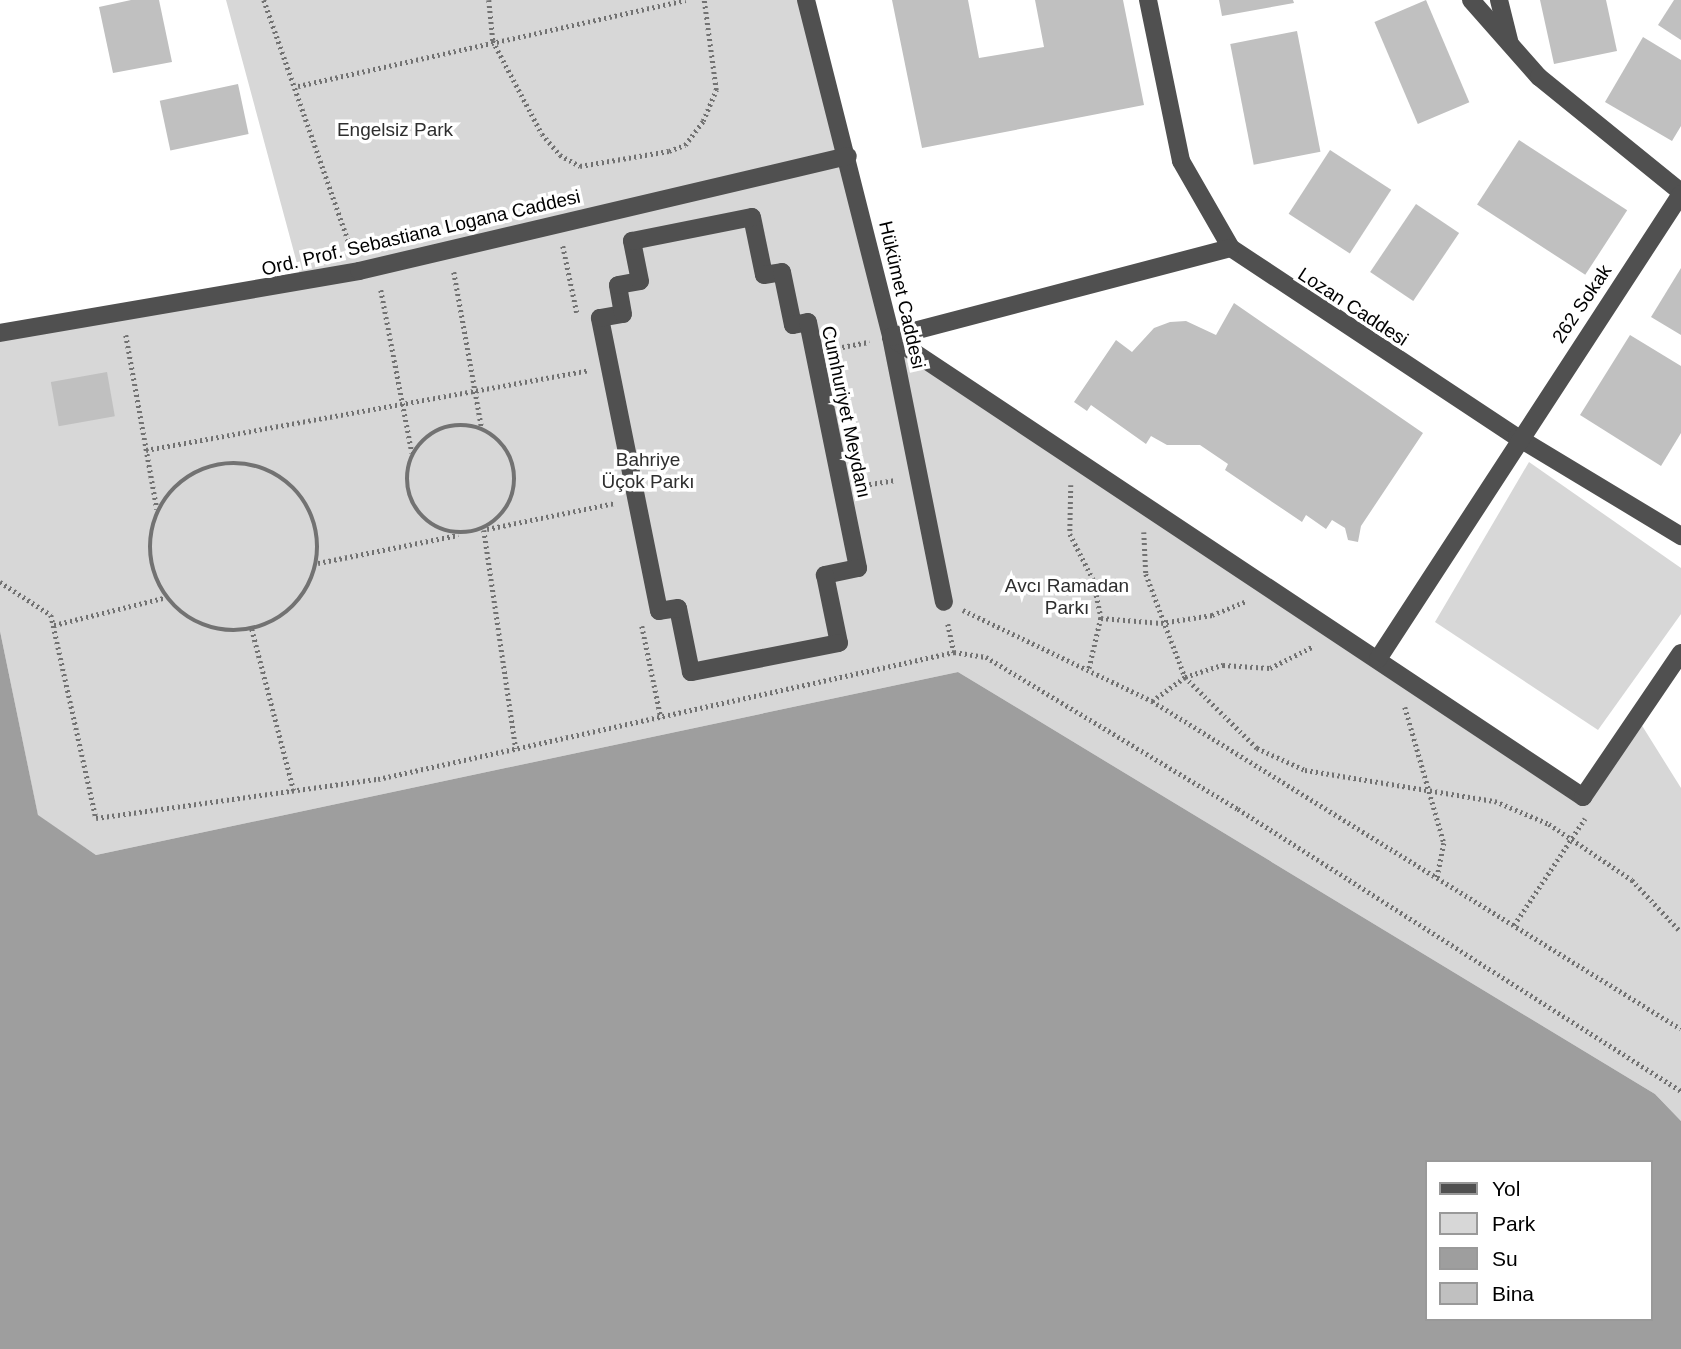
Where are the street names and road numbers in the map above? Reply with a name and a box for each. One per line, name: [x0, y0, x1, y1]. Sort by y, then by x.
street label: Ord. Prof. Sebastiana Logana Caddesi: [259, 185, 583, 281]
street label: Hükümet Caddesi: [874, 219, 930, 371]
street label: 262 Sokak: [1547, 260, 1617, 348]
street label: Lozan Caddesi: [1294, 263, 1412, 351]
street label: Cumhuriyet Meydanı: [817, 324, 875, 500]

